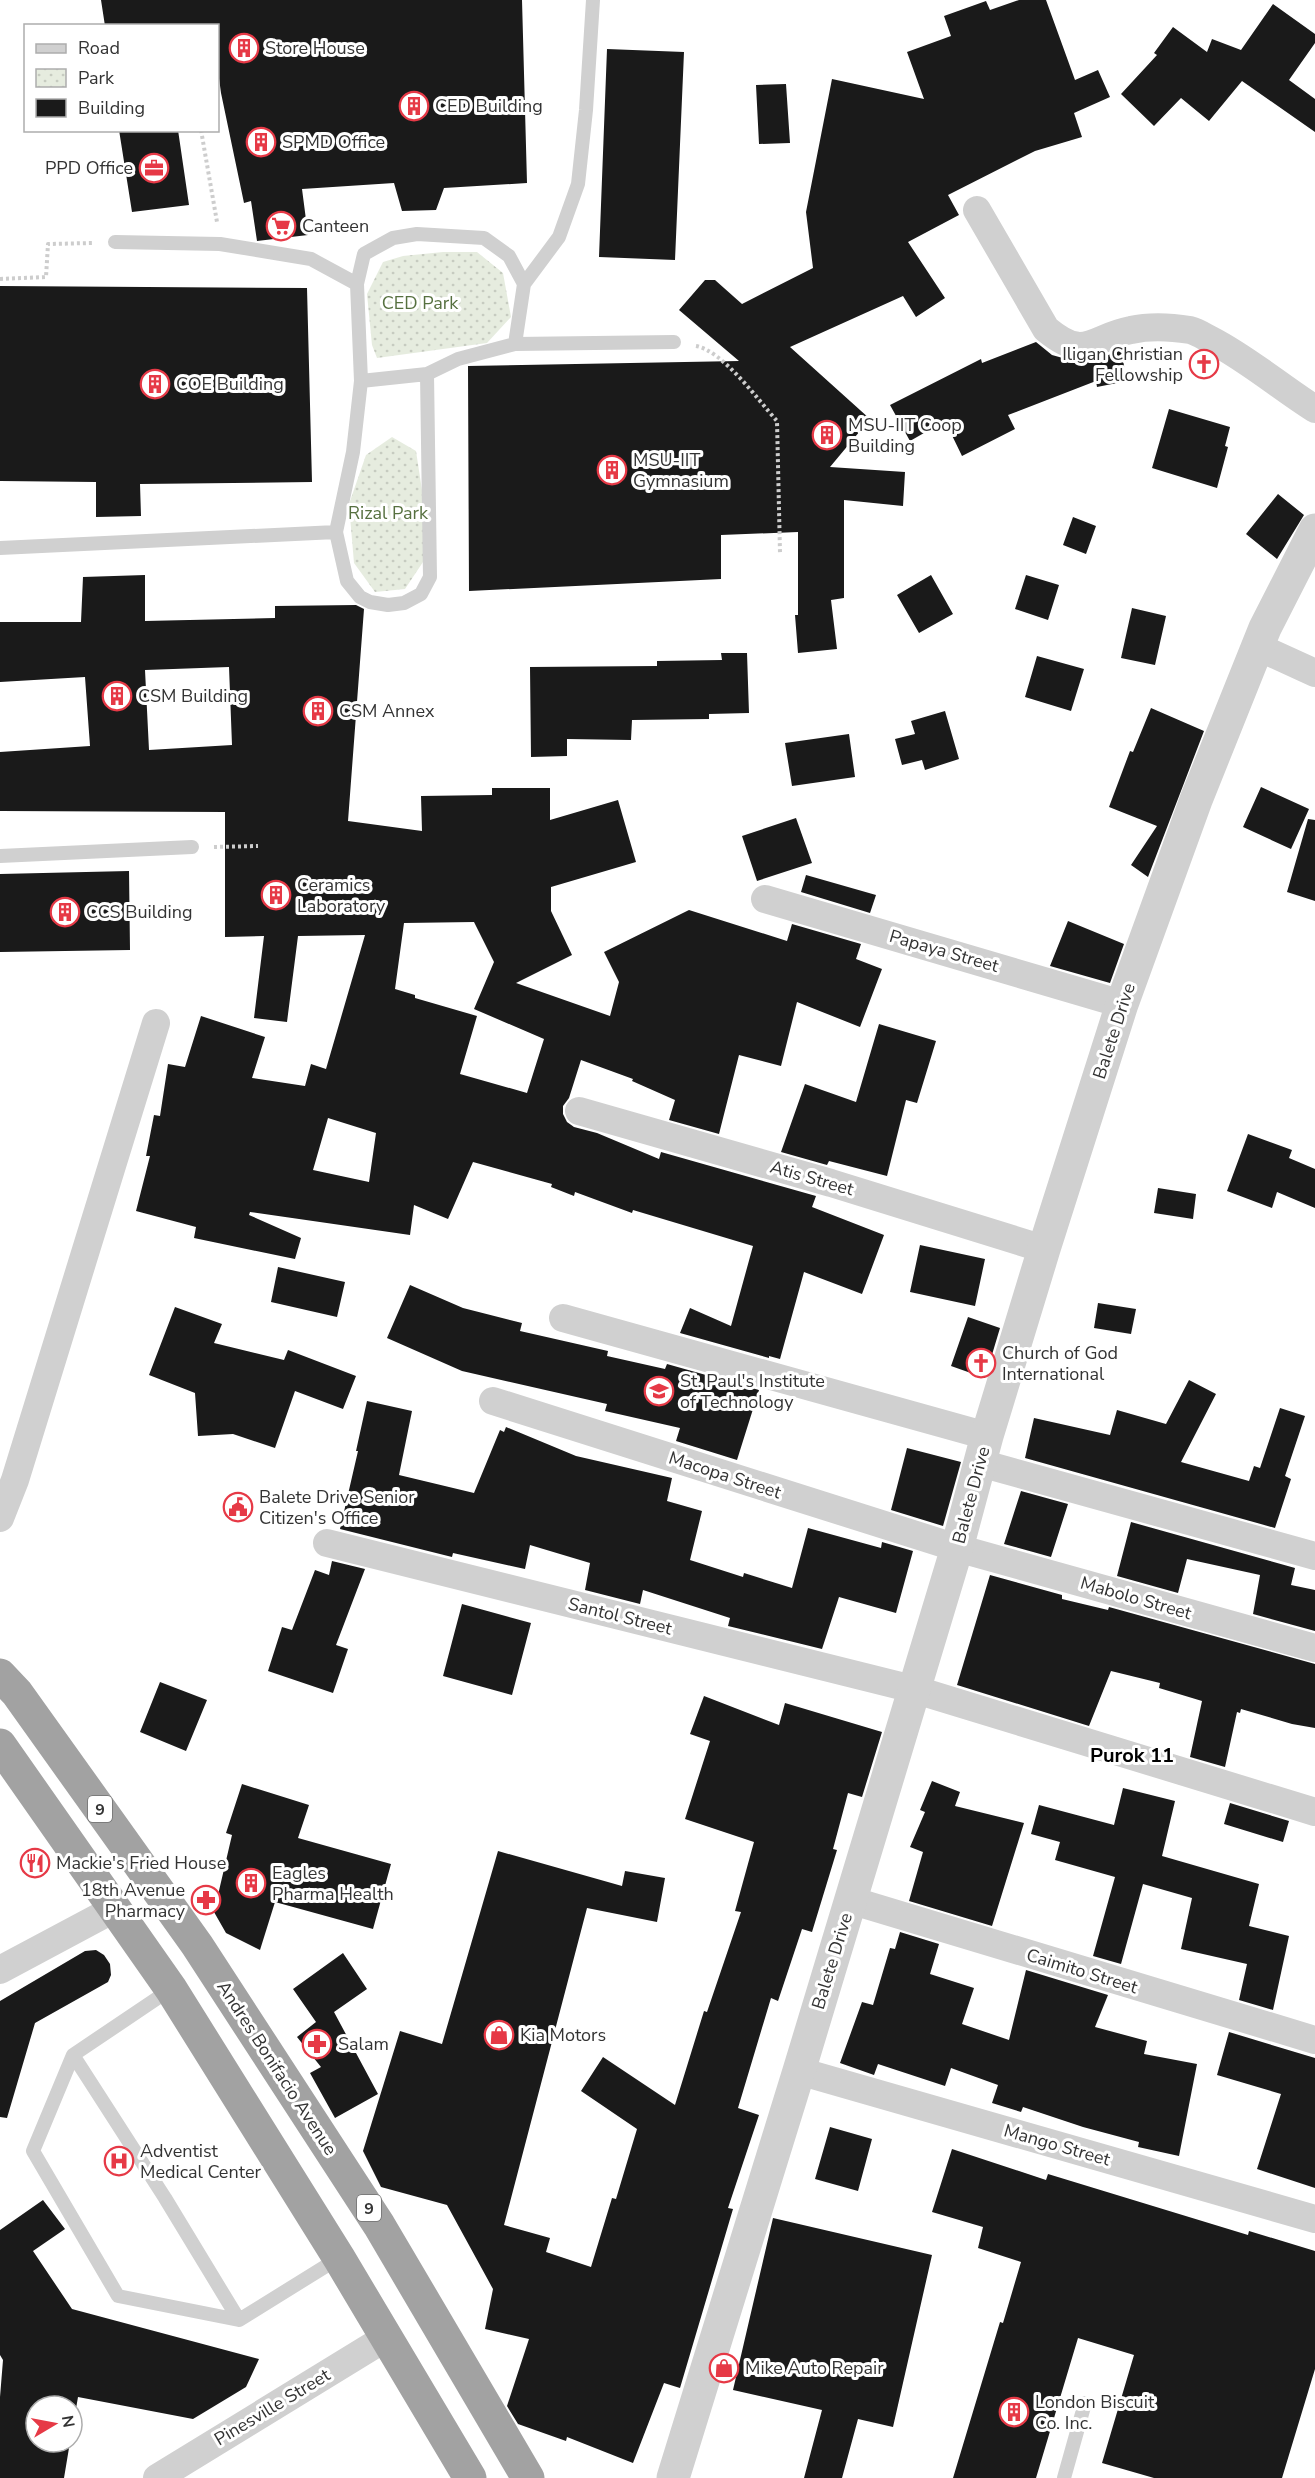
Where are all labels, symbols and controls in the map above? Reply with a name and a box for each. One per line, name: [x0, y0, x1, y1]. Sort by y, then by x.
legend: [24, 24, 219, 132]
building icon: Store House: [228, 32, 260, 64]
text: Road: [78, 36, 120, 60]
place label: Store House: [265, 36, 365, 60]
text: Park: [78, 66, 115, 90]
building icon: CED Building: [398, 90, 430, 122]
place label: CED Building: [435, 94, 543, 118]
text: Building: [78, 96, 145, 120]
building icon: SPMD Office: [245, 126, 277, 158]
place label: SPMD Office: [282, 130, 385, 154]
office icon: PPD Office: [138, 152, 170, 184]
place label: PPD Office: [45, 156, 133, 180]
supermarket icon: Canteen: [265, 210, 297, 242]
place label: Canteen: [302, 214, 369, 238]
park label: CED Park: [382, 291, 459, 315]
place label: Iligan Christian Fellowship: [1062, 342, 1183, 387]
church icon: Iligan Christian Fellowship: [1188, 348, 1220, 380]
building icon: COE Building: [139, 368, 171, 400]
place label: COE Building: [176, 372, 284, 396]
place label: MSU-IIT Coop Building: [848, 413, 962, 458]
building icon: MSU-IIT Coop Building: [811, 419, 843, 451]
place label: MSU-IIT Gymnasium: [633, 448, 729, 493]
building icon: MSU-IIT Gymnasium: [596, 454, 628, 486]
park label: Rizal Park: [348, 501, 429, 525]
building icon: CSM Building: [101, 680, 133, 712]
place label: CSM Building: [138, 684, 248, 708]
building icon: CSM Annex: [302, 695, 334, 727]
place label: CSM Annex: [339, 699, 435, 723]
place label: Ceramics Laboratory: [297, 873, 386, 918]
building icon: Ceramics Laboratory: [260, 879, 292, 911]
building icon: CCS Building: [49, 896, 81, 928]
place label: CCS Building: [86, 900, 192, 924]
street label: Papaya Street: [886, 924, 1002, 978]
street label: Balete Drive: [1087, 980, 1141, 1082]
street label: Atis Street: [767, 1155, 857, 1202]
place label: Church of God International: [1002, 1341, 1118, 1386]
church icon: Church of God International: [965, 1347, 997, 1379]
place label: St. Paul's Institute of Technology: [680, 1369, 825, 1414]
school or university icon: St. Paul's Institute of Technology: [643, 1375, 675, 1407]
street label: Balete Drive: [947, 1444, 995, 1546]
street label: Macopa Street: [666, 1446, 785, 1505]
place label: Balete Drive Senior Citizen's Office: [259, 1485, 415, 1530]
public building icon: Balete Drive Senior Citizen's Office: [222, 1491, 254, 1523]
street label: Mabolo Street: [1078, 1571, 1195, 1625]
street label: Santol Street: [566, 1592, 675, 1641]
district label: Purok 11: [1090, 1742, 1174, 1769]
road number: 9: [88, 1796, 112, 1822]
restaurant icon: Mackie's Fried House: [19, 1847, 51, 1879]
place label: Mackie's Fried House: [56, 1851, 226, 1875]
place label: Eagles Pharma Health: [272, 1861, 394, 1906]
building icon: Eagles Pharma Health: [235, 1867, 267, 1899]
place label: 18th Avenue Pharmacy: [81, 1878, 186, 1923]
pharmacy icon: 18th Avenue Pharmacy: [190, 1884, 222, 1916]
street label: Balete Drive: [806, 1910, 858, 2012]
street label: Caimito Street: [1023, 1943, 1141, 2000]
street label: Andres Bonifacio Avenue: [212, 1976, 342, 2160]
shop icon: Kia Motors: [483, 2019, 515, 2051]
place label: Kia Motors: [520, 2023, 606, 2047]
pharmacy icon: Salam: [301, 2028, 333, 2060]
place label: Salam: [338, 2032, 389, 2056]
street label: Mango Street: [1001, 2118, 1114, 2172]
place label: Adventist Medical Center: [140, 2139, 261, 2184]
hospital icon: Adventist Medical Center: [103, 2145, 135, 2177]
road number: 9: [357, 2195, 381, 2221]
shop icon: Mike Auto Repair: [708, 2352, 740, 2384]
place label: Mike Auto Repair: [745, 2356, 884, 2380]
street label: Pinesville Street: [210, 2363, 335, 2451]
place label: London Biscuit Co. Inc.: [1035, 2390, 1155, 2435]
north arrow: [24, 2394, 84, 2454]
building icon: London Biscuit Co. Inc.: [998, 2396, 1030, 2428]
text: N: [56, 2414, 80, 2429]

